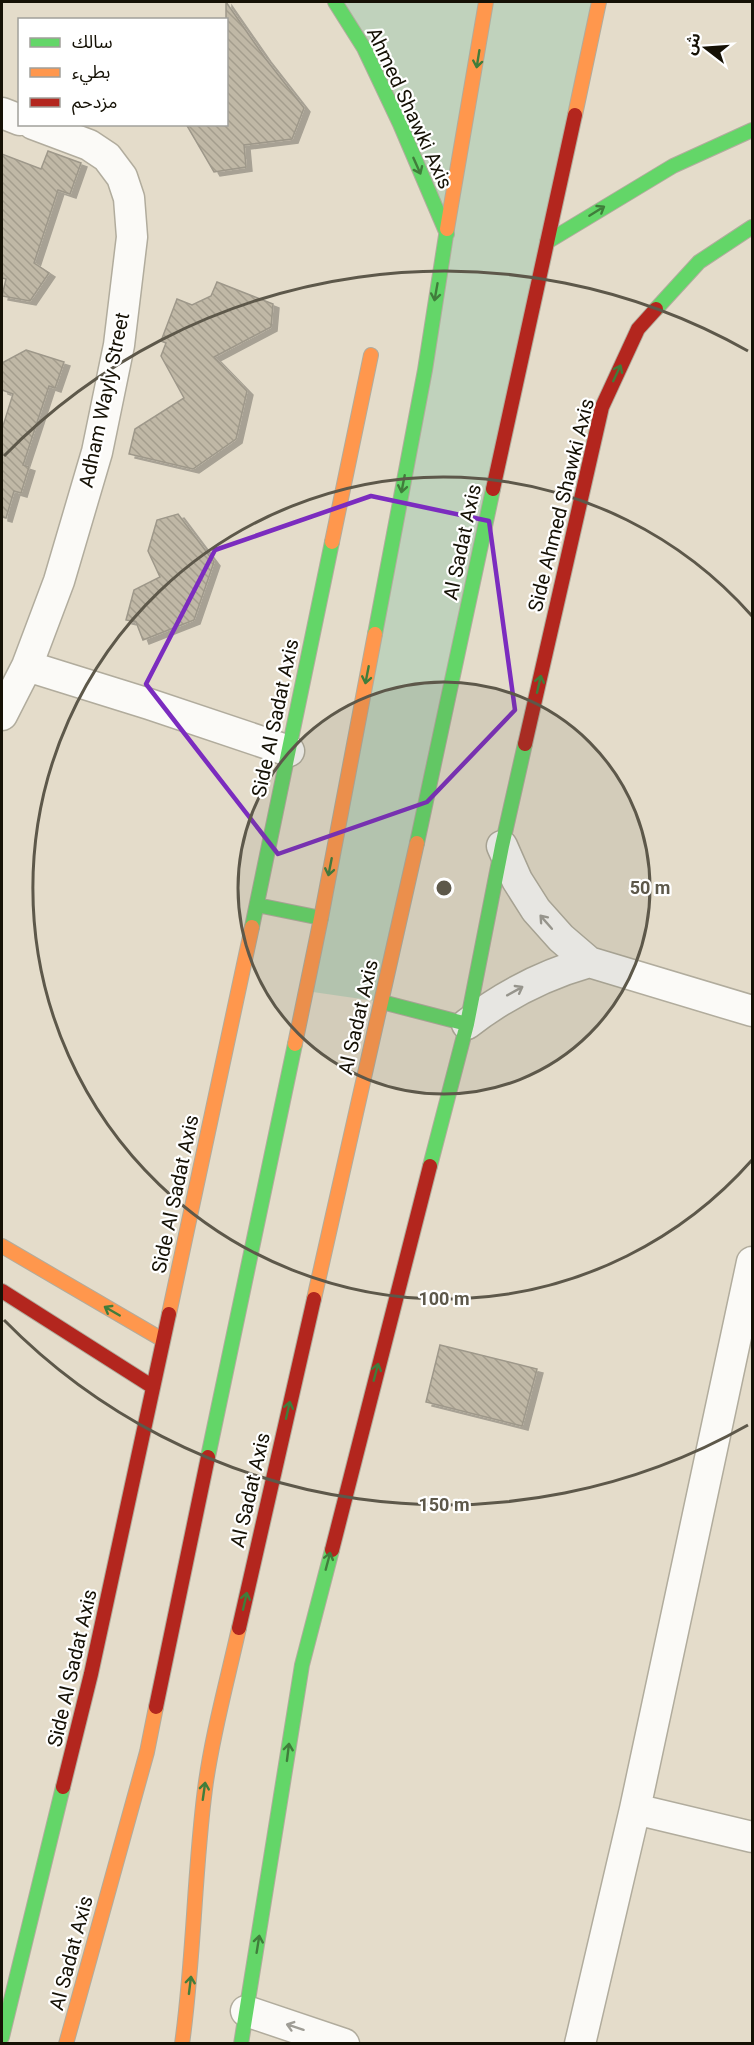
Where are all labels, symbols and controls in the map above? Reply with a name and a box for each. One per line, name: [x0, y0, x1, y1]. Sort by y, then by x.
legend: [18, 18, 228, 126]
north arrow: [676, 18, 736, 78]
street label: Ahmed Shawki Axis: [362, 23, 458, 193]
text: ش: [680, 30, 704, 57]
text: سالك: [72, 31, 113, 52]
one-way arrow: [472, 49, 483, 69]
text: بطيء: [72, 61, 110, 85]
text: مزدحم: [72, 91, 117, 115]
one-way arrow: [411, 157, 423, 175]
one-way arrow: [588, 205, 605, 217]
one-way arrow: [430, 281, 441, 301]
street label: Adham Wayly Street: [74, 310, 134, 490]
one-way arrow: [612, 365, 624, 383]
street label: Side Ahmed Shawki Axis: [523, 396, 599, 614]
one-way arrow: [397, 473, 408, 493]
street label: Al Sadat Axis: [438, 482, 486, 602]
street label: Side Al Sadat Axis: [247, 637, 303, 799]
one-way arrow: [361, 665, 372, 685]
one-way arrow: [533, 675, 545, 694]
one-way arrow: [324, 857, 335, 876]
text: 50 m: [630, 877, 670, 898]
centre of rings: [434, 878, 454, 898]
one-way arrow: [539, 915, 553, 930]
street label: Al Sadat Axis: [333, 957, 383, 1077]
one-way arrow: [506, 985, 523, 997]
street label: Side Al Sadat Axis: [147, 1113, 203, 1275]
text: 100 m: [418, 1288, 470, 1309]
one-way arrow: [104, 1304, 121, 1316]
one-way arrow: [371, 1363, 383, 1382]
one-way arrow: [283, 1401, 295, 1420]
street label: Al Sadat Axis: [225, 1430, 275, 1550]
text: 150 m: [418, 1494, 470, 1515]
one-way arrow: [322, 1552, 334, 1571]
street label: Side Al Sadat Axis: [42, 1587, 102, 1749]
one-way arrow: [240, 1591, 251, 1611]
one-way arrow: [282, 1742, 293, 1762]
one-way arrow: [199, 1782, 210, 1802]
street label: Al Sadat Axis: [44, 1893, 98, 2013]
one-way arrow: [253, 1935, 264, 1955]
one-way arrow: [185, 1976, 196, 1996]
one-way arrow: [286, 2021, 305, 2032]

